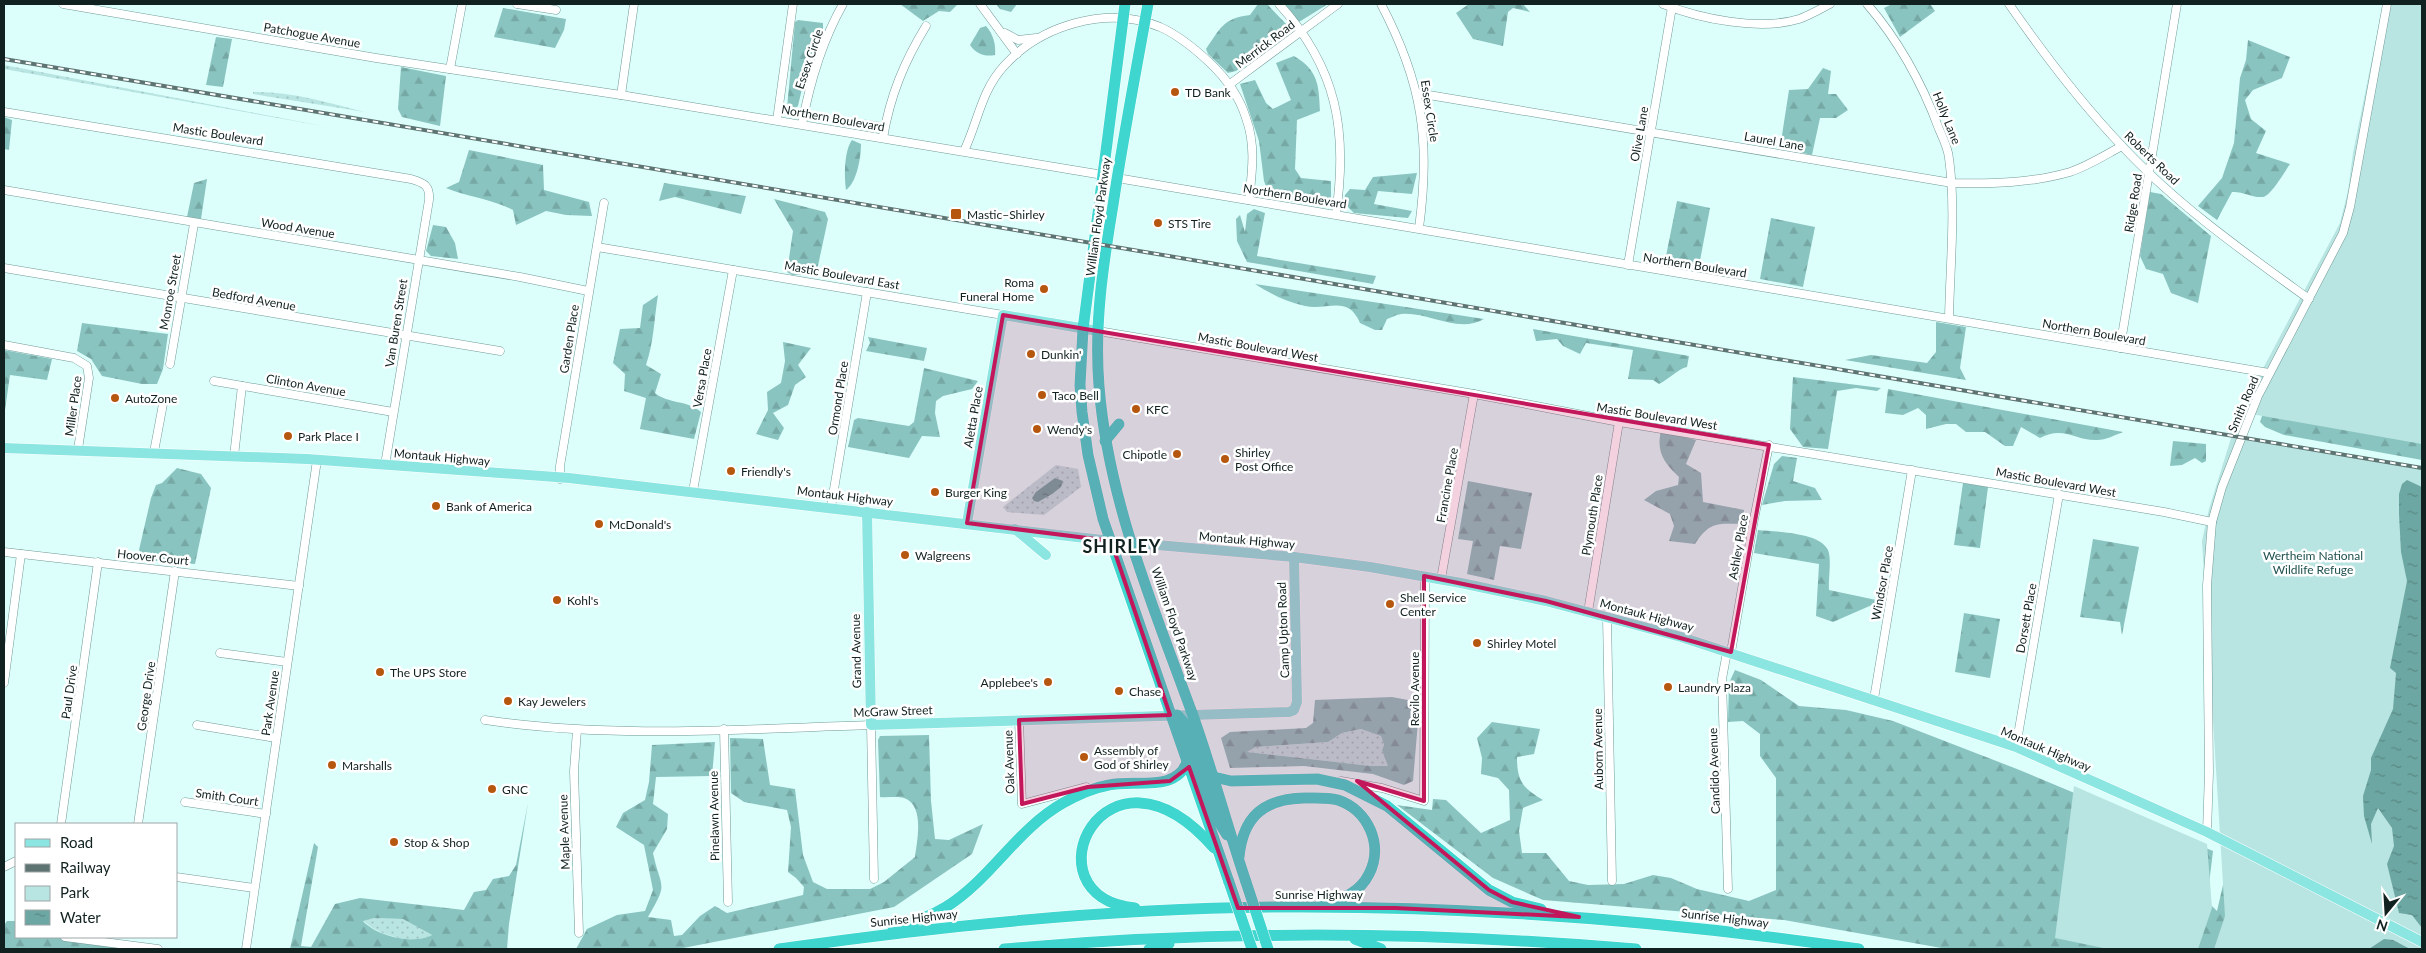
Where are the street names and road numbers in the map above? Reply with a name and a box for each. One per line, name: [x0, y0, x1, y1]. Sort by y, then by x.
street label: Merrick Road: [1232, 17, 1298, 71]
street label: Patchogue Avenue: [262, 19, 362, 51]
street label: Essex Circle: [792, 27, 826, 91]
street label: Essex Circle: [1418, 79, 1442, 143]
street label: Holly Lane: [1930, 89, 1964, 147]
street label: Northern Boulevard: [780, 102, 886, 134]
street label: Olive Lane: [1627, 105, 1651, 163]
street label: Mastic Boulevard: [172, 119, 264, 149]
street label: Laurel Lane: [1743, 128, 1805, 154]
street label: Roberts Road: [2121, 128, 2183, 188]
street label: William Floyd Parkway: [1082, 156, 1114, 277]
street label: Ridge Road: [2121, 173, 2145, 233]
street label: Northern Boulevard: [1242, 180, 1348, 212]
street label: Wood Avenue: [260, 215, 336, 241]
street label: Northern Boulevard: [1642, 249, 1748, 281]
street label: Monroe Street: [156, 252, 184, 331]
street label: Mastic Boulevard East: [783, 257, 901, 293]
street label: Van Buren Street: [382, 277, 410, 368]
street label: Bedford Avenue: [211, 284, 297, 314]
street label: Garden Place: [556, 303, 582, 375]
street label: Northern Boulevard: [2041, 316, 2147, 348]
street label: Mastic Boulevard West: [1197, 329, 1320, 365]
street label: Versa Place: [689, 347, 715, 409]
street label: Ormond Place: [825, 360, 851, 436]
street label: Clinton Avenue: [265, 371, 347, 399]
street label: Smith Road: [2224, 374, 2262, 434]
street label: Miller Place: [61, 375, 85, 437]
street label: Aletta Place: [960, 385, 986, 449]
street label: Mastic Boulevard West: [1596, 399, 1719, 433]
street label: Montauk Highway: [393, 445, 492, 469]
street label: Francine Place: [1433, 446, 1461, 524]
street label: Mastic Boulevard West: [1995, 464, 2118, 500]
street label: Plymouth Place: [1578, 474, 1606, 556]
street label: Montauk Highway: [796, 483, 895, 509]
street label: Ashley Place: [1725, 513, 1751, 581]
street label: Montauk Highway: [1198, 528, 1297, 552]
street label: Windsor Place: [1868, 544, 1896, 622]
street label: Hoover Court: [116, 546, 190, 568]
street label: William Floyd Parkway: [1148, 565, 1202, 684]
street label: Camp Upton Road: [1274, 582, 1292, 678]
street label: Dorsett Place: [2012, 582, 2040, 654]
street label: Montauk Highway: [1598, 595, 1696, 635]
street label: Grand Avenue: [848, 614, 864, 688]
street label: Revilo Avenue: [1407, 652, 1422, 726]
street label: George Drive: [134, 660, 158, 732]
street label: Paul Drive: [58, 664, 80, 720]
street label: Park Avenue: [258, 669, 282, 737]
street label: McGraw Street: [853, 702, 934, 720]
street label: Auborn Avenue: [1590, 708, 1606, 790]
street label: Montauk Highway: [1999, 723, 2094, 775]
street label: Candido Avenue: [1705, 728, 1723, 814]
street label: Oak Avenue: [1000, 730, 1018, 794]
street label: Pinelawn Avenue: [706, 771, 722, 861]
street label: Smith Court: [195, 785, 260, 809]
street label: Maple Avenue: [555, 794, 573, 870]
street label: Sunrise Highway: [1275, 887, 1364, 902]
street label: Sunrise Highway: [1680, 905, 1770, 931]
street label: Sunrise Highway: [870, 906, 959, 930]

